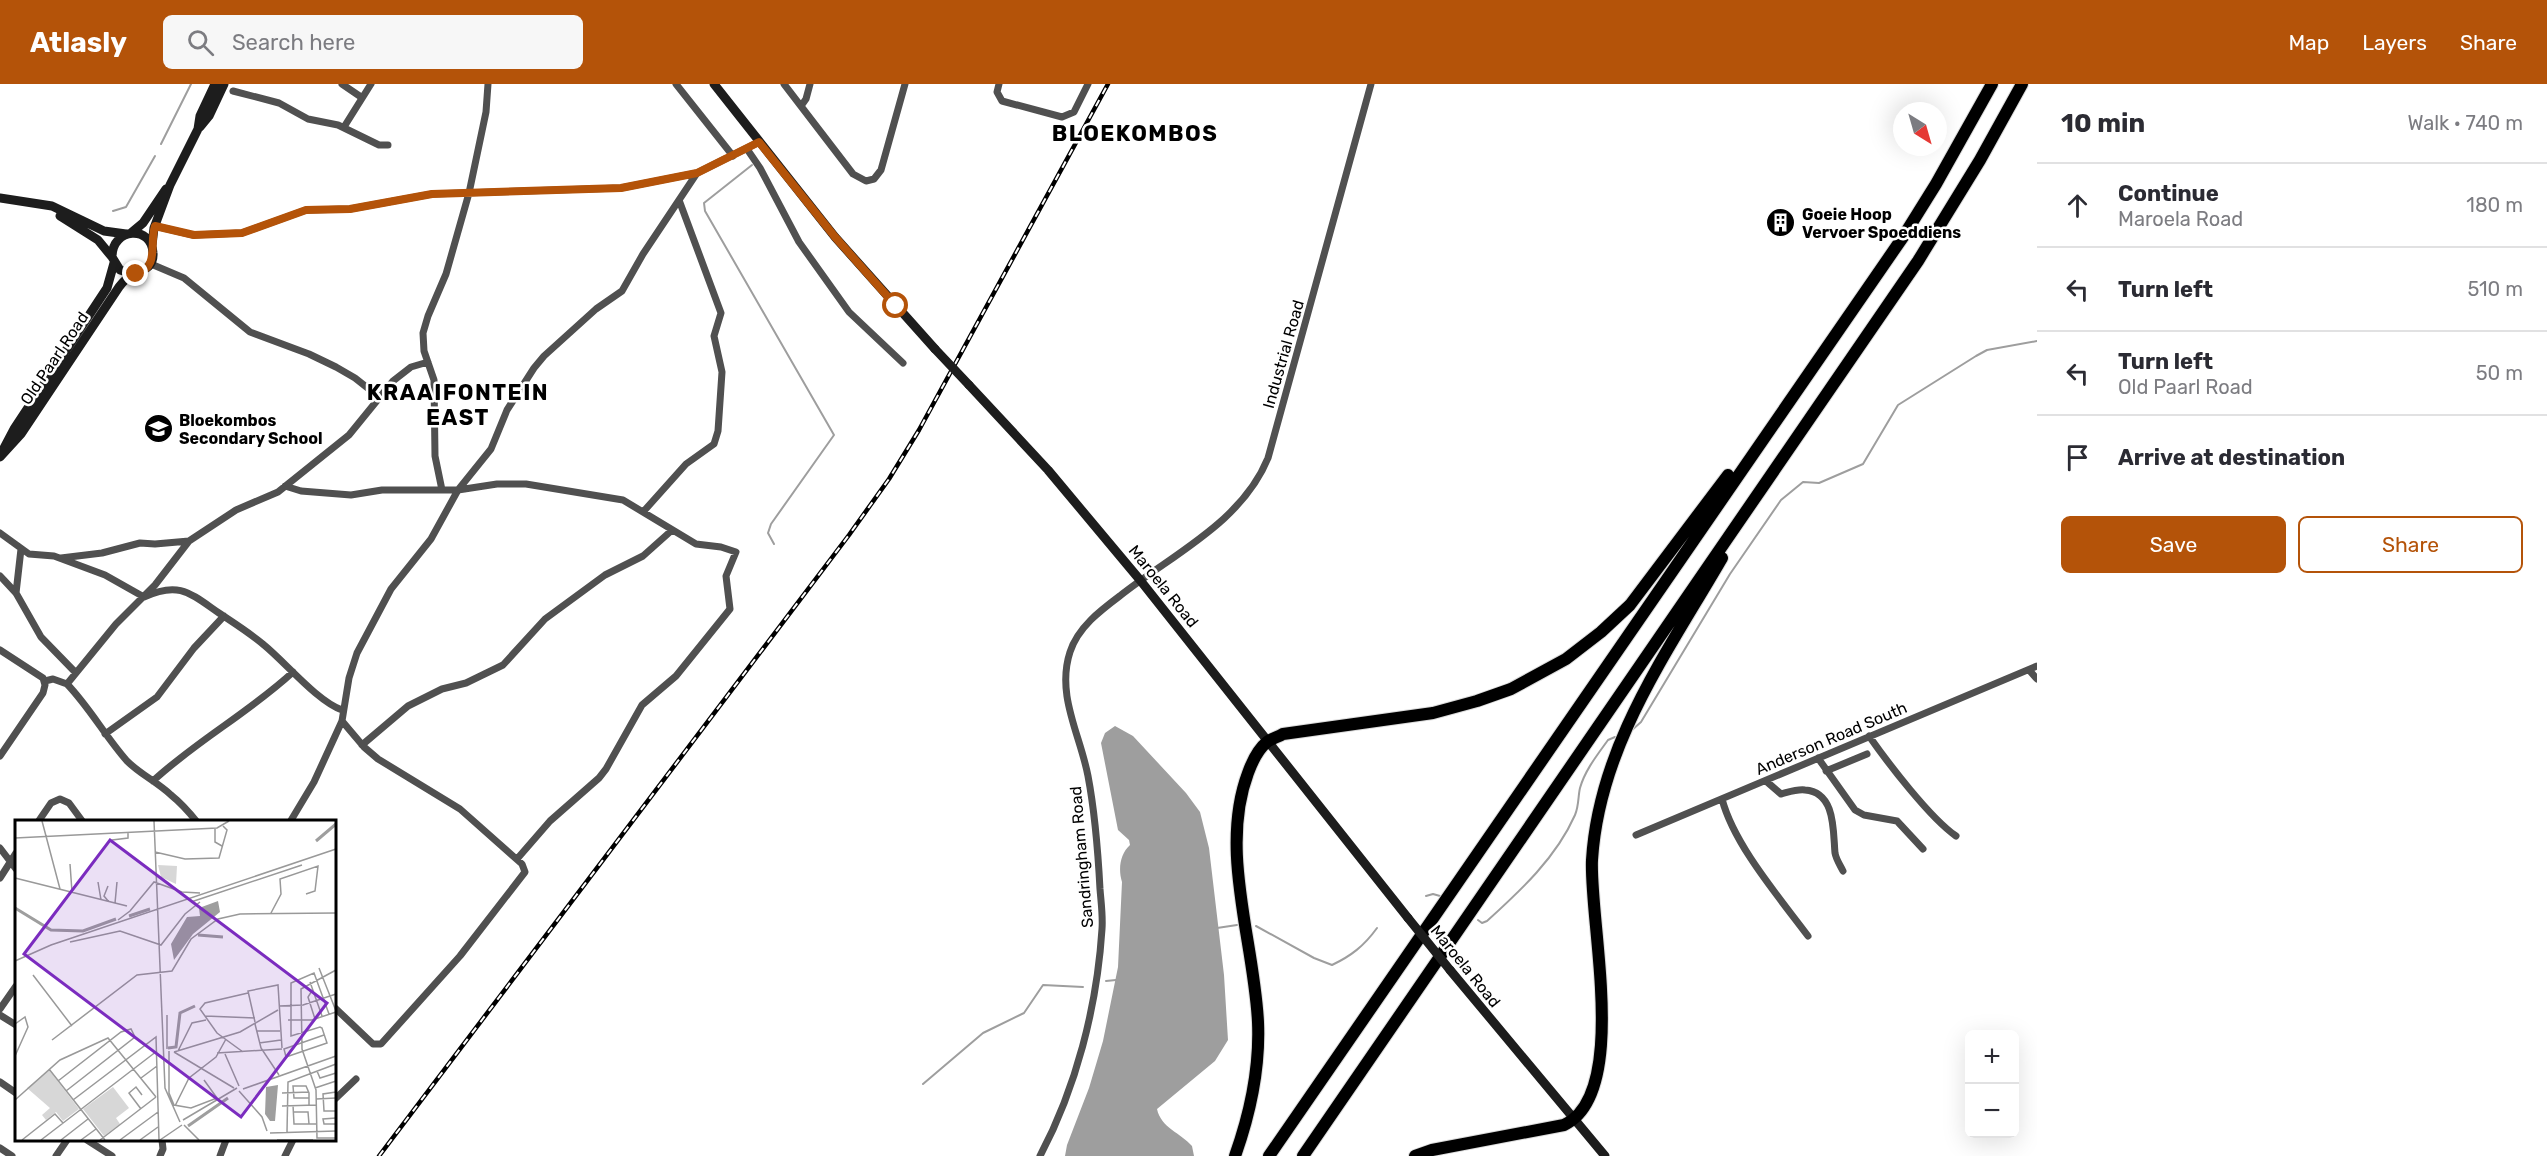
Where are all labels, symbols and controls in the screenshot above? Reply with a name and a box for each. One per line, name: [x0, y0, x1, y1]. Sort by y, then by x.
search box: [163, 15, 583, 69]
text: Atlasly: [30, 26, 127, 59]
icon: search: [184, 26, 217, 59]
text: Search here: [232, 29, 355, 56]
text: Map: [2288, 30, 2329, 55]
text: Layers: [2362, 30, 2427, 55]
text: Share: [2460, 30, 2517, 55]
north arrow: [1893, 102, 1947, 156]
text: 10 min: [2061, 108, 2145, 139]
text: Walk · 740 m: [2408, 111, 2523, 135]
district label: BLOEKOMBOS: [1052, 120, 1218, 147]
text: Continue: [2118, 180, 2219, 207]
icon: ahead: [2061, 189, 2094, 222]
text: 180 m: [2466, 193, 2523, 217]
place label: Goeie Hoop Vervoer Spoeddiens: [1802, 205, 1961, 242]
building icon: Goeie Hoop Vervoer Spoeddiens: [1765, 207, 1797, 239]
text: Maroela Road: [2118, 207, 2243, 231]
route end: [122, 260, 148, 286]
icon: left: [2061, 273, 2094, 306]
text: Turn left: [2118, 276, 2213, 303]
text: 510 m: [2467, 277, 2523, 301]
route start: [882, 292, 908, 318]
street label: Industrial Road: [1259, 298, 1308, 411]
street label: Old Paarl Road: [16, 308, 92, 408]
text: Turn left: [2118, 348, 2213, 375]
icon: left: [2061, 357, 2094, 390]
text: 50 m: [2476, 361, 2523, 385]
text: Old Paarl Road: [2118, 375, 2253, 399]
district label: KRAAIFONTEIN EAST: [367, 379, 549, 431]
place label: Bloekombos Secondary School: [179, 411, 323, 448]
school or university icon: Bloekombos Secondary School: [142, 413, 174, 445]
icon: arrive: [2061, 441, 2094, 474]
text: Arrive at destination: [2118, 444, 2345, 471]
button: Save: [2061, 516, 2286, 573]
button: Share: [2298, 516, 2523, 573]
street label: Maroela Road: [1125, 541, 1203, 631]
street label: Anderson Road South: [1753, 698, 1910, 779]
street label: Sandringham Road: [1066, 785, 1097, 928]
inset map: [15, 820, 336, 1141]
street label: Maroela Road: [1427, 921, 1505, 1011]
map controls: [1965, 1030, 2019, 1138]
button: +: [1965, 1030, 2019, 1084]
button: −: [1965, 1084, 2019, 1138]

